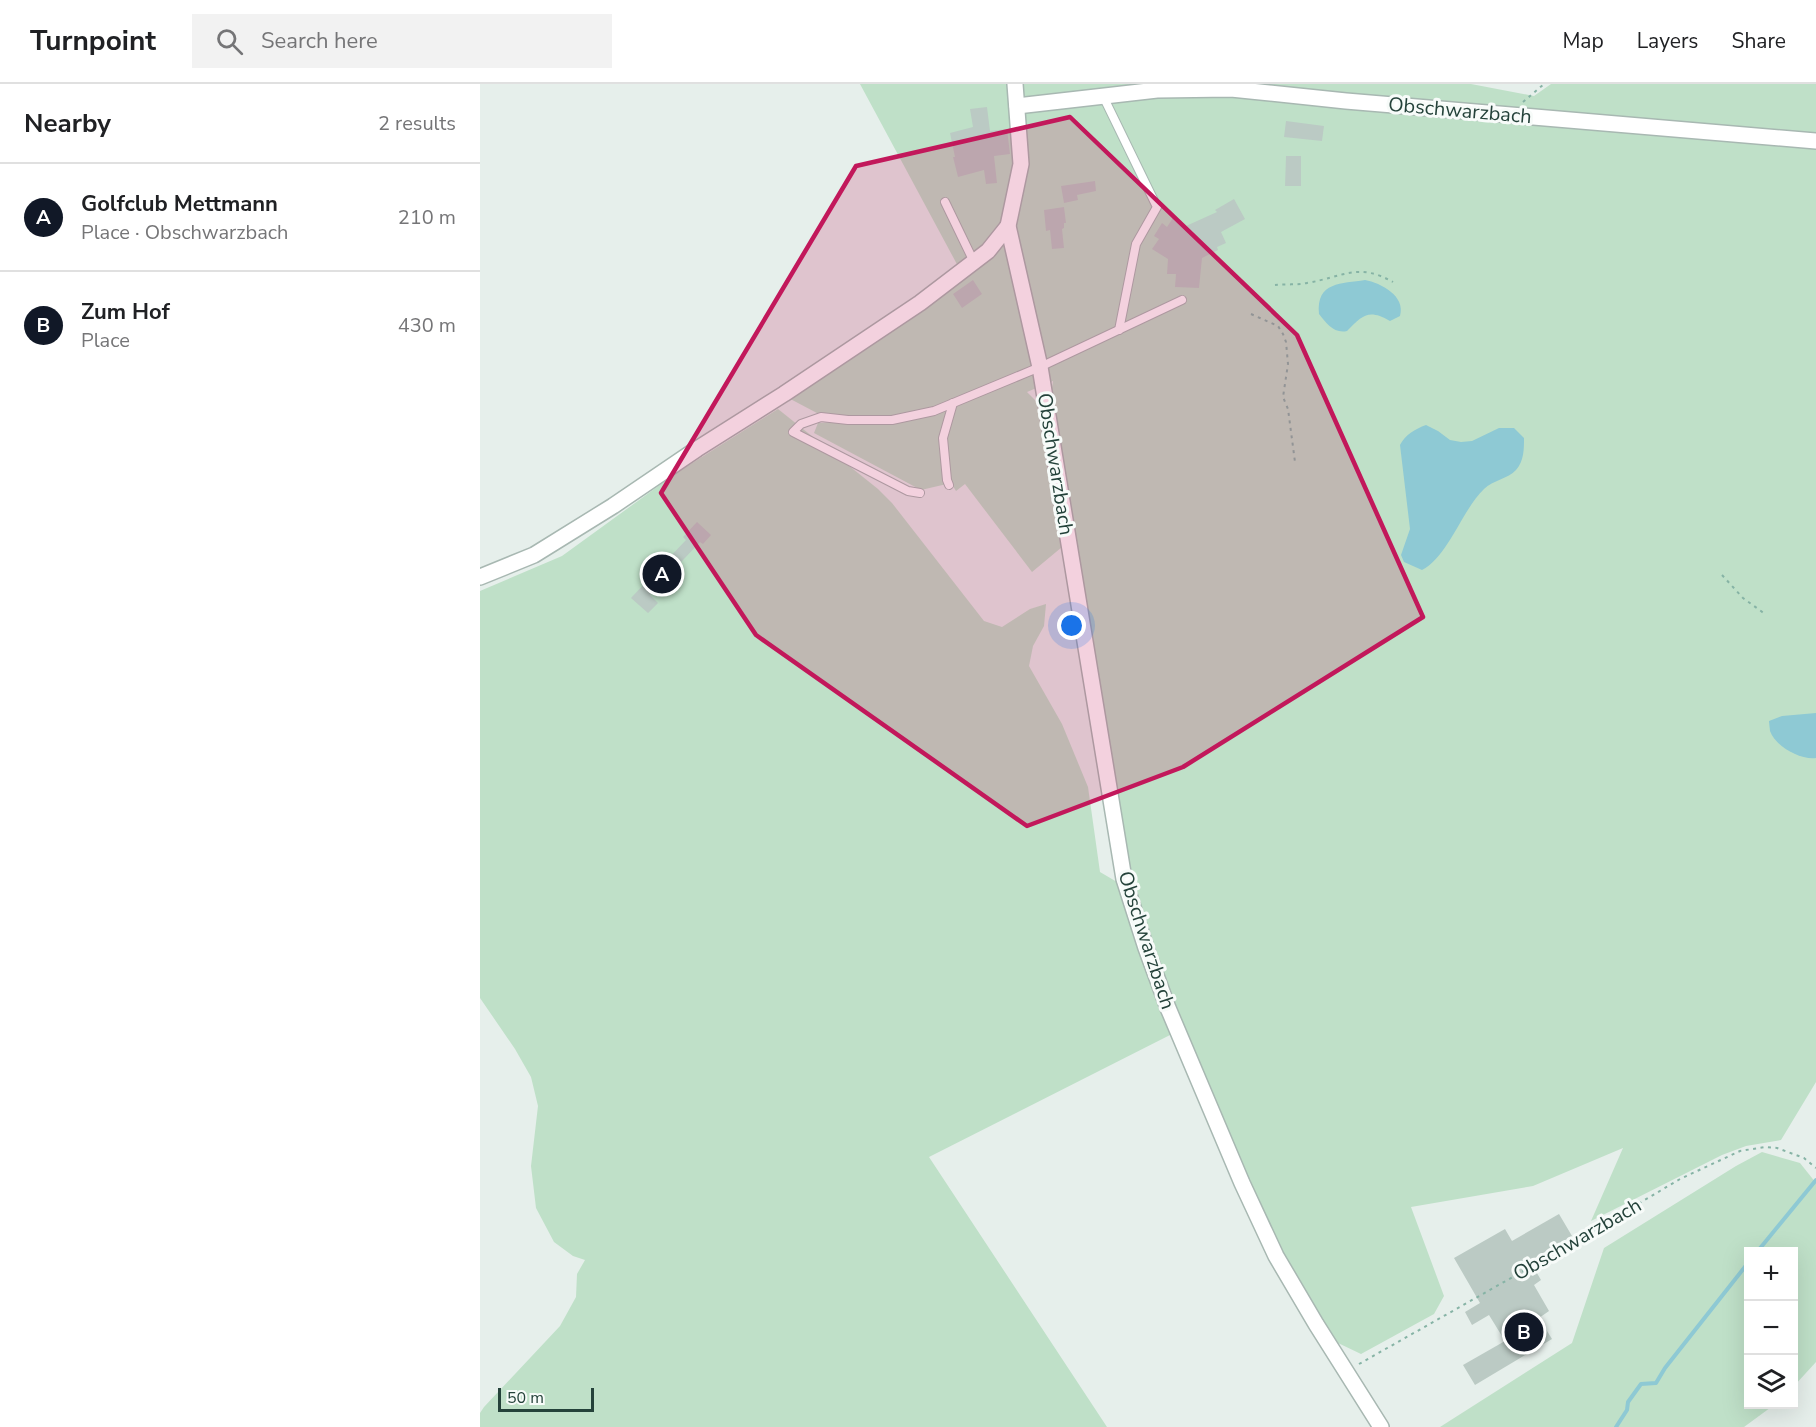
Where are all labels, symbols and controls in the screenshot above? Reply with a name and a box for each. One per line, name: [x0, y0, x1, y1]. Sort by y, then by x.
search box: [192, 14, 612, 68]
text: Turnpoint: [30, 22, 156, 60]
icon: search: [213, 25, 246, 58]
text: Search here: [261, 26, 378, 56]
text: Map: [1562, 27, 1604, 55]
text: Layers: [1637, 27, 1698, 55]
text: Share: [1731, 27, 1786, 55]
street label: Obschwarzbach: [1387, 91, 1533, 130]
text: Nearby: [24, 106, 111, 141]
text: 2 results: [378, 110, 456, 137]
text: Golfclub Mettmann: [81, 189, 278, 219]
text: A: [36, 204, 51, 231]
text: 210 m: [398, 204, 456, 231]
text: Place · Obschwarzbach: [81, 219, 288, 246]
text: Zum Hof: [81, 297, 170, 327]
text: B: [37, 312, 50, 339]
text: 430 m: [398, 312, 456, 339]
text: Place: [81, 327, 130, 354]
street label: Obschwarzbach: [1031, 391, 1080, 537]
pin: A: [642, 552, 681, 596]
your location: [1057, 611, 1086, 640]
street label: Obschwarzbach: [1111, 868, 1182, 1013]
street label: Obschwarzbach: [1508, 1192, 1646, 1287]
map controls: [1744, 1247, 1798, 1409]
button: +: [1744, 1247, 1798, 1301]
button: −: [1744, 1301, 1798, 1355]
pin: B: [1504, 1310, 1544, 1354]
button: layers: [1744, 1355, 1798, 1409]
scale bar: [498, 1385, 594, 1412]
text: 50 m: [507, 1387, 544, 1409]

